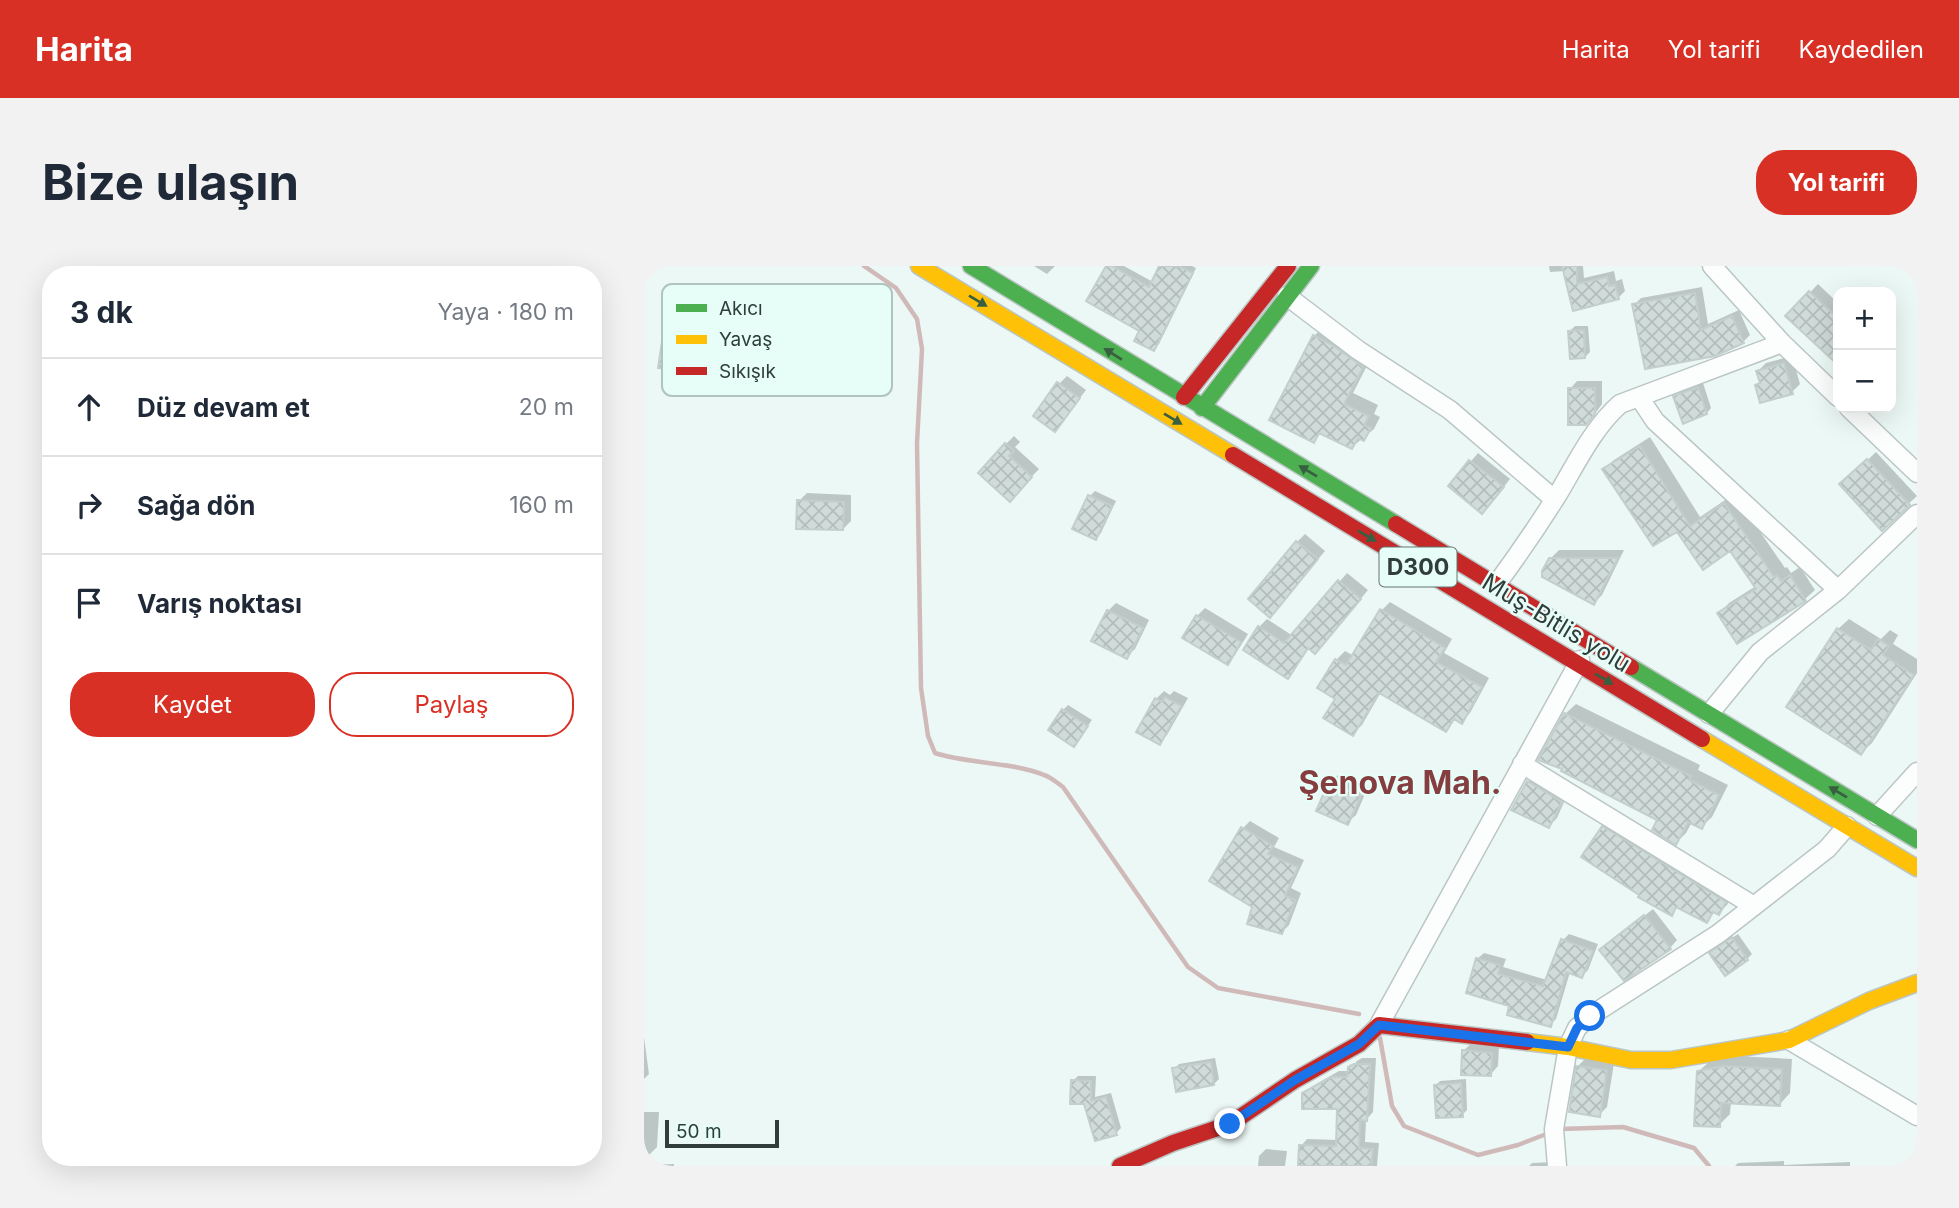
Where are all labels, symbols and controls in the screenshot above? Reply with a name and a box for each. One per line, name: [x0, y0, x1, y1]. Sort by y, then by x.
text: Harita: [35, 29, 133, 69]
text: Harita: [1562, 35, 1630, 64]
text: Yol tarifi: [1668, 35, 1761, 64]
text: Kaydedilen: [1799, 35, 1924, 64]
button: Yol tarifi: [1756, 150, 1917, 215]
text: Bize ulaşın: [42, 153, 299, 212]
legend: [662, 284, 892, 396]
map controls: [1833, 287, 1896, 413]
button: +: [1833, 287, 1896, 350]
text: 3 dk: [70, 294, 133, 330]
one-way arrow: [968, 295, 987, 308]
text: Akıcı: [719, 297, 763, 320]
text: Yaya · 180 m: [437, 298, 574, 326]
text: Yavaş: [719, 328, 772, 351]
one-way arrow: [1104, 347, 1123, 360]
button: −: [1833, 350, 1896, 413]
text: Sıkışık: [719, 360, 776, 383]
icon: ahead: [70, 388, 108, 426]
text: Düz devam et: [137, 392, 310, 423]
text: 20 m: [519, 393, 574, 421]
one-way arrow: [1163, 412, 1182, 425]
one-way arrow: [1298, 465, 1317, 478]
icon: right: [70, 486, 108, 524]
text: Sağa dön: [137, 490, 255, 521]
text: 160 m: [509, 491, 574, 519]
one-way arrow: [1358, 530, 1377, 543]
road number: D300: [1380, 548, 1456, 586]
street label: Muş-Bitlis yolu: [1477, 567, 1635, 678]
icon: arrive: [70, 584, 108, 622]
text: Varış noktası: [137, 588, 302, 619]
button: Kaydet: [70, 672, 315, 737]
button: Paylaş: [329, 672, 574, 737]
one-way arrow: [1595, 672, 1614, 685]
district label: Şenova Mah.: [1298, 763, 1502, 802]
one-way arrow: [1828, 786, 1847, 799]
route start: [1574, 1000, 1605, 1031]
route end: [1214, 1108, 1245, 1139]
scale bar: [665, 1117, 779, 1149]
text: 50 m: [676, 1120, 722, 1143]

